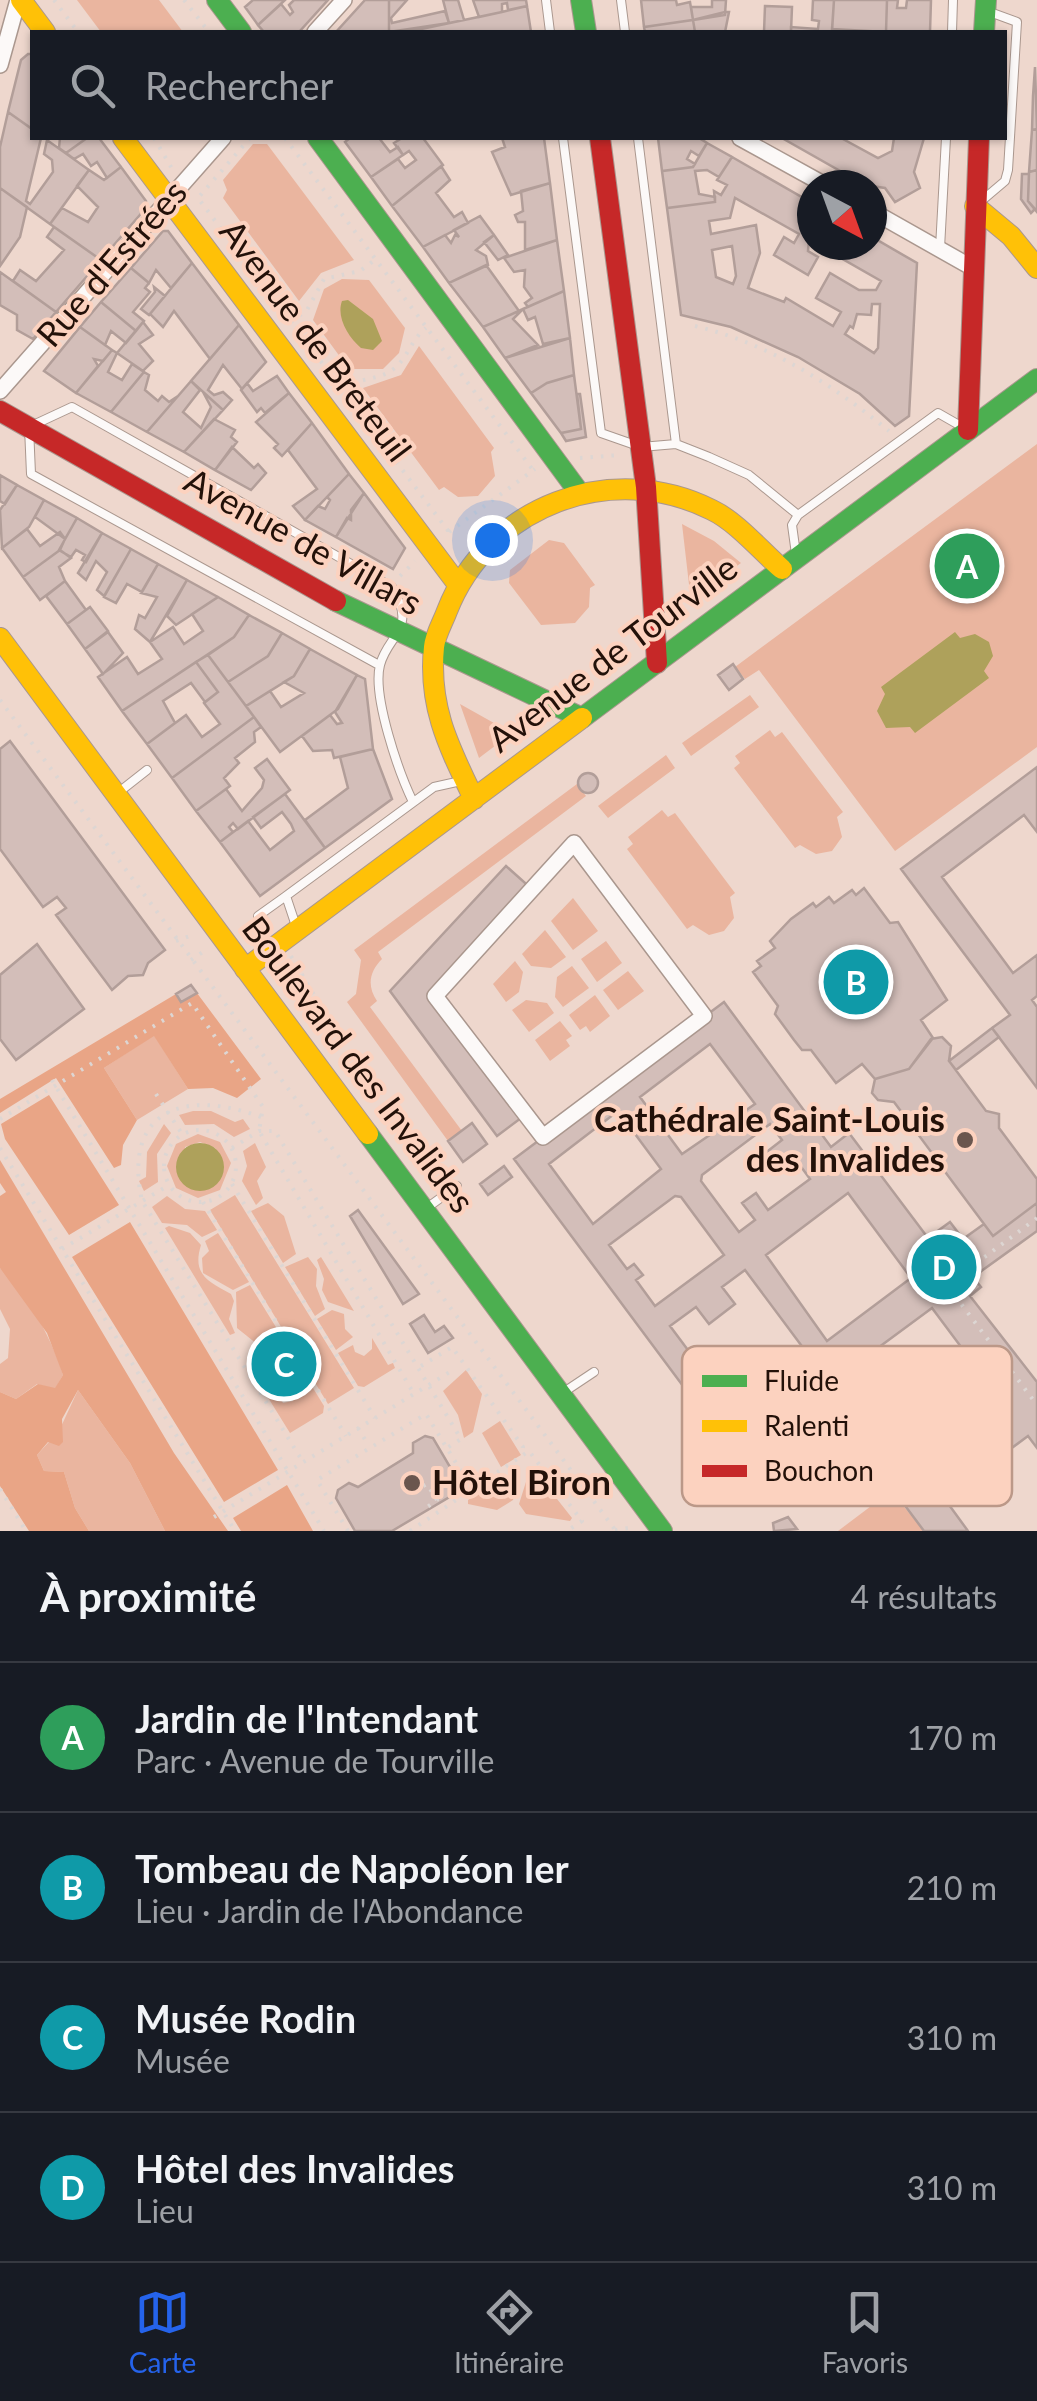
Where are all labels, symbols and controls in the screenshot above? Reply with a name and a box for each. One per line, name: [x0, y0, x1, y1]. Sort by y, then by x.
search box: [30, 30, 1007, 140]
icon: search: [65, 58, 120, 113]
text: Rechercher: [145, 62, 333, 108]
north arrow: [797, 170, 887, 260]
street label: Rue d'Estrées: [27, 171, 194, 354]
street label: Avenue de Breteuil: [212, 211, 421, 469]
street label: Avenue de Villars: [178, 458, 430, 623]
your location: [467, 515, 518, 566]
pin: A: [934, 528, 1000, 604]
street label: Avenue de Tourville: [479, 545, 745, 760]
street label: Boulevard des Invalides: [235, 908, 485, 1220]
pin: B: [824, 944, 888, 1020]
place label: Cathédrale Saint-Louis des Invalides: [594, 1097, 945, 1179]
marker: Cathédrale Saint-Louis des Invalides: [954, 1129, 976, 1151]
pin: D: [912, 1230, 976, 1304]
pin: C: [252, 1326, 316, 1402]
legend: [682, 1346, 1012, 1506]
text: Fluide: [764, 1363, 839, 1397]
text: Ralenti: [764, 1408, 849, 1442]
text: Bouchon: [764, 1453, 874, 1487]
place label: Hôtel Biron: [432, 1460, 611, 1502]
marker: Hôtel Biron: [401, 1472, 423, 1494]
text: À proximité: [40, 1571, 256, 1621]
text: 4 résultats: [851, 1577, 997, 1616]
text: Jardin de l'Intendant: [135, 1695, 478, 1741]
text: A: [61, 1718, 84, 1757]
text: 170 m: [907, 1718, 997, 1757]
text: Parc · Avenue de Tourville: [135, 1741, 495, 1780]
text: Tombeau de Napoléon Ier: [135, 1845, 569, 1891]
text: B: [62, 1868, 83, 1907]
text: 210 m: [907, 1868, 997, 1907]
text: Lieu · Jardin de l'Abondance: [135, 1891, 523, 1930]
text: Musée Rodin: [135, 1995, 356, 2041]
text: C: [62, 2018, 83, 2057]
text: 310 m: [907, 2018, 997, 2057]
text: Musée: [135, 2041, 230, 2080]
text: Hôtel des Invalides: [135, 2145, 454, 2191]
text: D: [60, 2168, 85, 2207]
text: 310 m: [907, 2168, 997, 2207]
text: Lieu: [135, 2191, 194, 2230]
tab: Carte: [129, 2285, 196, 2379]
tab: Itinéraire: [454, 2285, 564, 2379]
tab: Favoris: [822, 2285, 908, 2379]

